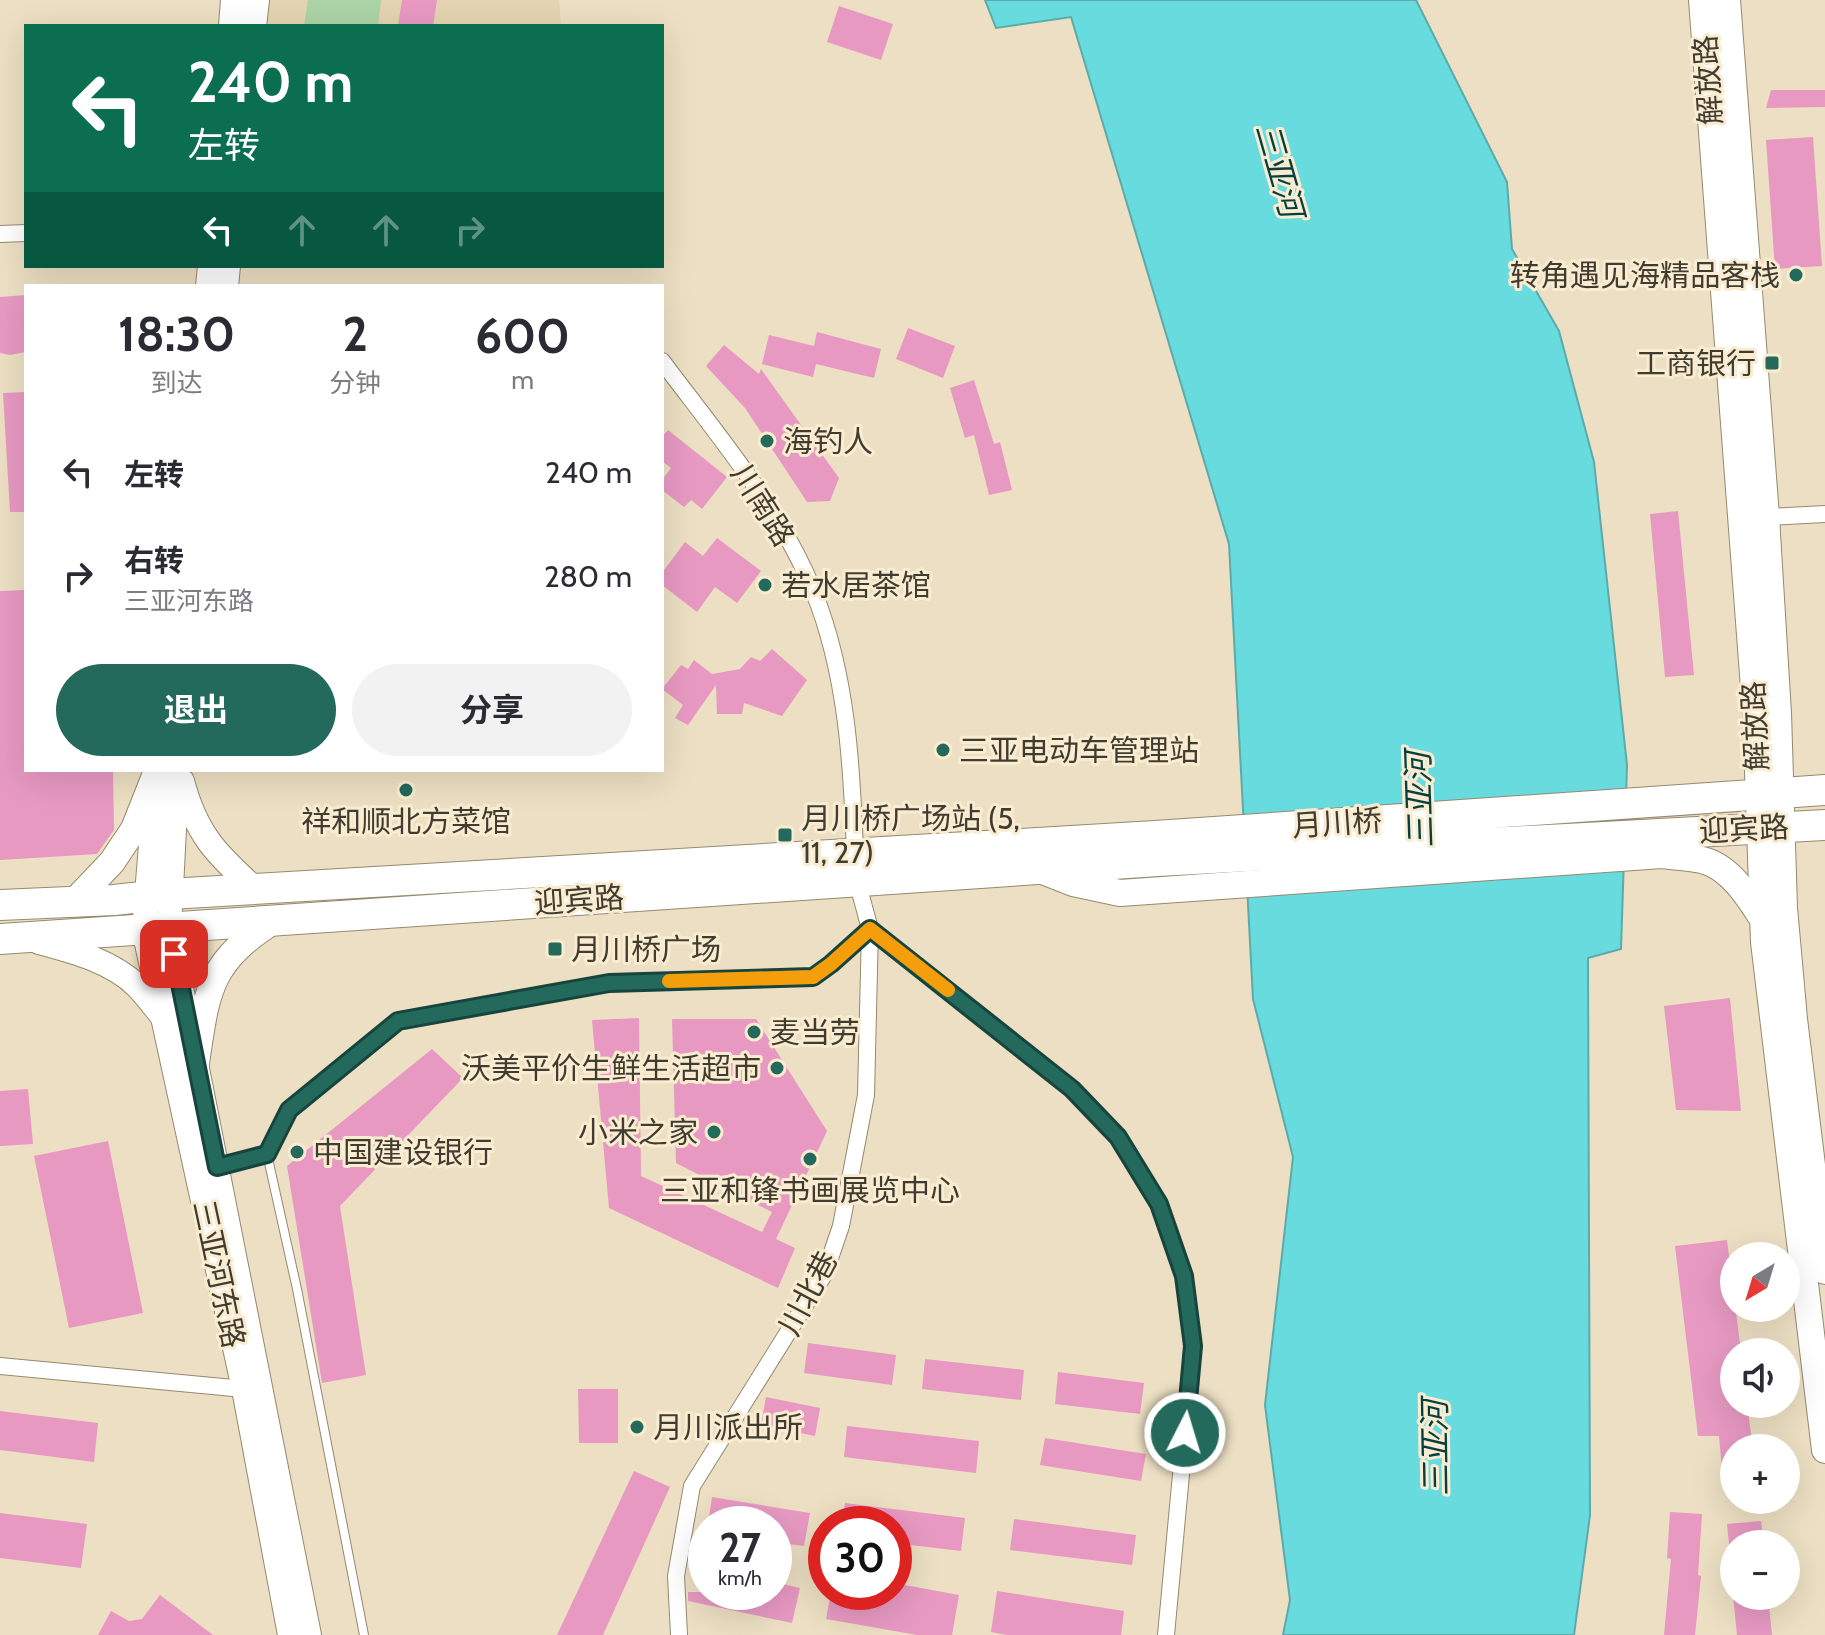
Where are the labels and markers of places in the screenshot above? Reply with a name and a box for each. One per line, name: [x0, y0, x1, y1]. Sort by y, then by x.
place label: 转角遇见海精品客栈: [1510, 257, 1780, 294]
marker: 转角遇见海精品客栈: [1787, 266, 1805, 284]
place label: 工商银行: [1636, 345, 1756, 382]
marker: 工商银行: [1763, 354, 1781, 372]
place label: 海钓人: [783, 423, 873, 460]
marker: 海钓人: [758, 432, 776, 450]
place label: 若水居茶馆: [781, 567, 931, 604]
marker: 若水居茶馆: [756, 576, 774, 594]
place label: 三亚电动车管理站: [959, 732, 1199, 769]
marker: 三亚电动车管理站: [934, 741, 952, 759]
marker: 祥和顺北方菜馆: [397, 781, 415, 799]
place label: 月川桥广场站 (5, 11, 27): [801, 800, 1020, 871]
place label: 祥和顺北方菜馆: [301, 803, 511, 840]
marker: 月川桥广场站 (5, 11, 27): [776, 826, 794, 844]
pin: [140, 920, 208, 988]
place label: 月川桥广场: [571, 931, 721, 968]
marker: 月川桥广场: [546, 940, 564, 958]
place label: 麦当劳: [770, 1014, 860, 1051]
marker: 麦当劳: [745, 1023, 763, 1041]
place label: 沃美平价生鲜生活超市: [461, 1050, 761, 1087]
marker: 沃美平价生鲜生活超市: [768, 1059, 786, 1077]
place label: 小米之家: [578, 1114, 698, 1151]
marker: 小米之家: [705, 1123, 723, 1141]
place label: 中国建设银行: [313, 1134, 493, 1171]
marker: 中国建设银行: [288, 1143, 306, 1161]
marker: 三亚和锋书画展览中心: [801, 1150, 819, 1168]
place label: 三亚和锋书画展览中心: [660, 1172, 960, 1209]
place label: 月川派出所: [653, 1409, 803, 1446]
marker: 月川派出所: [628, 1418, 646, 1436]

